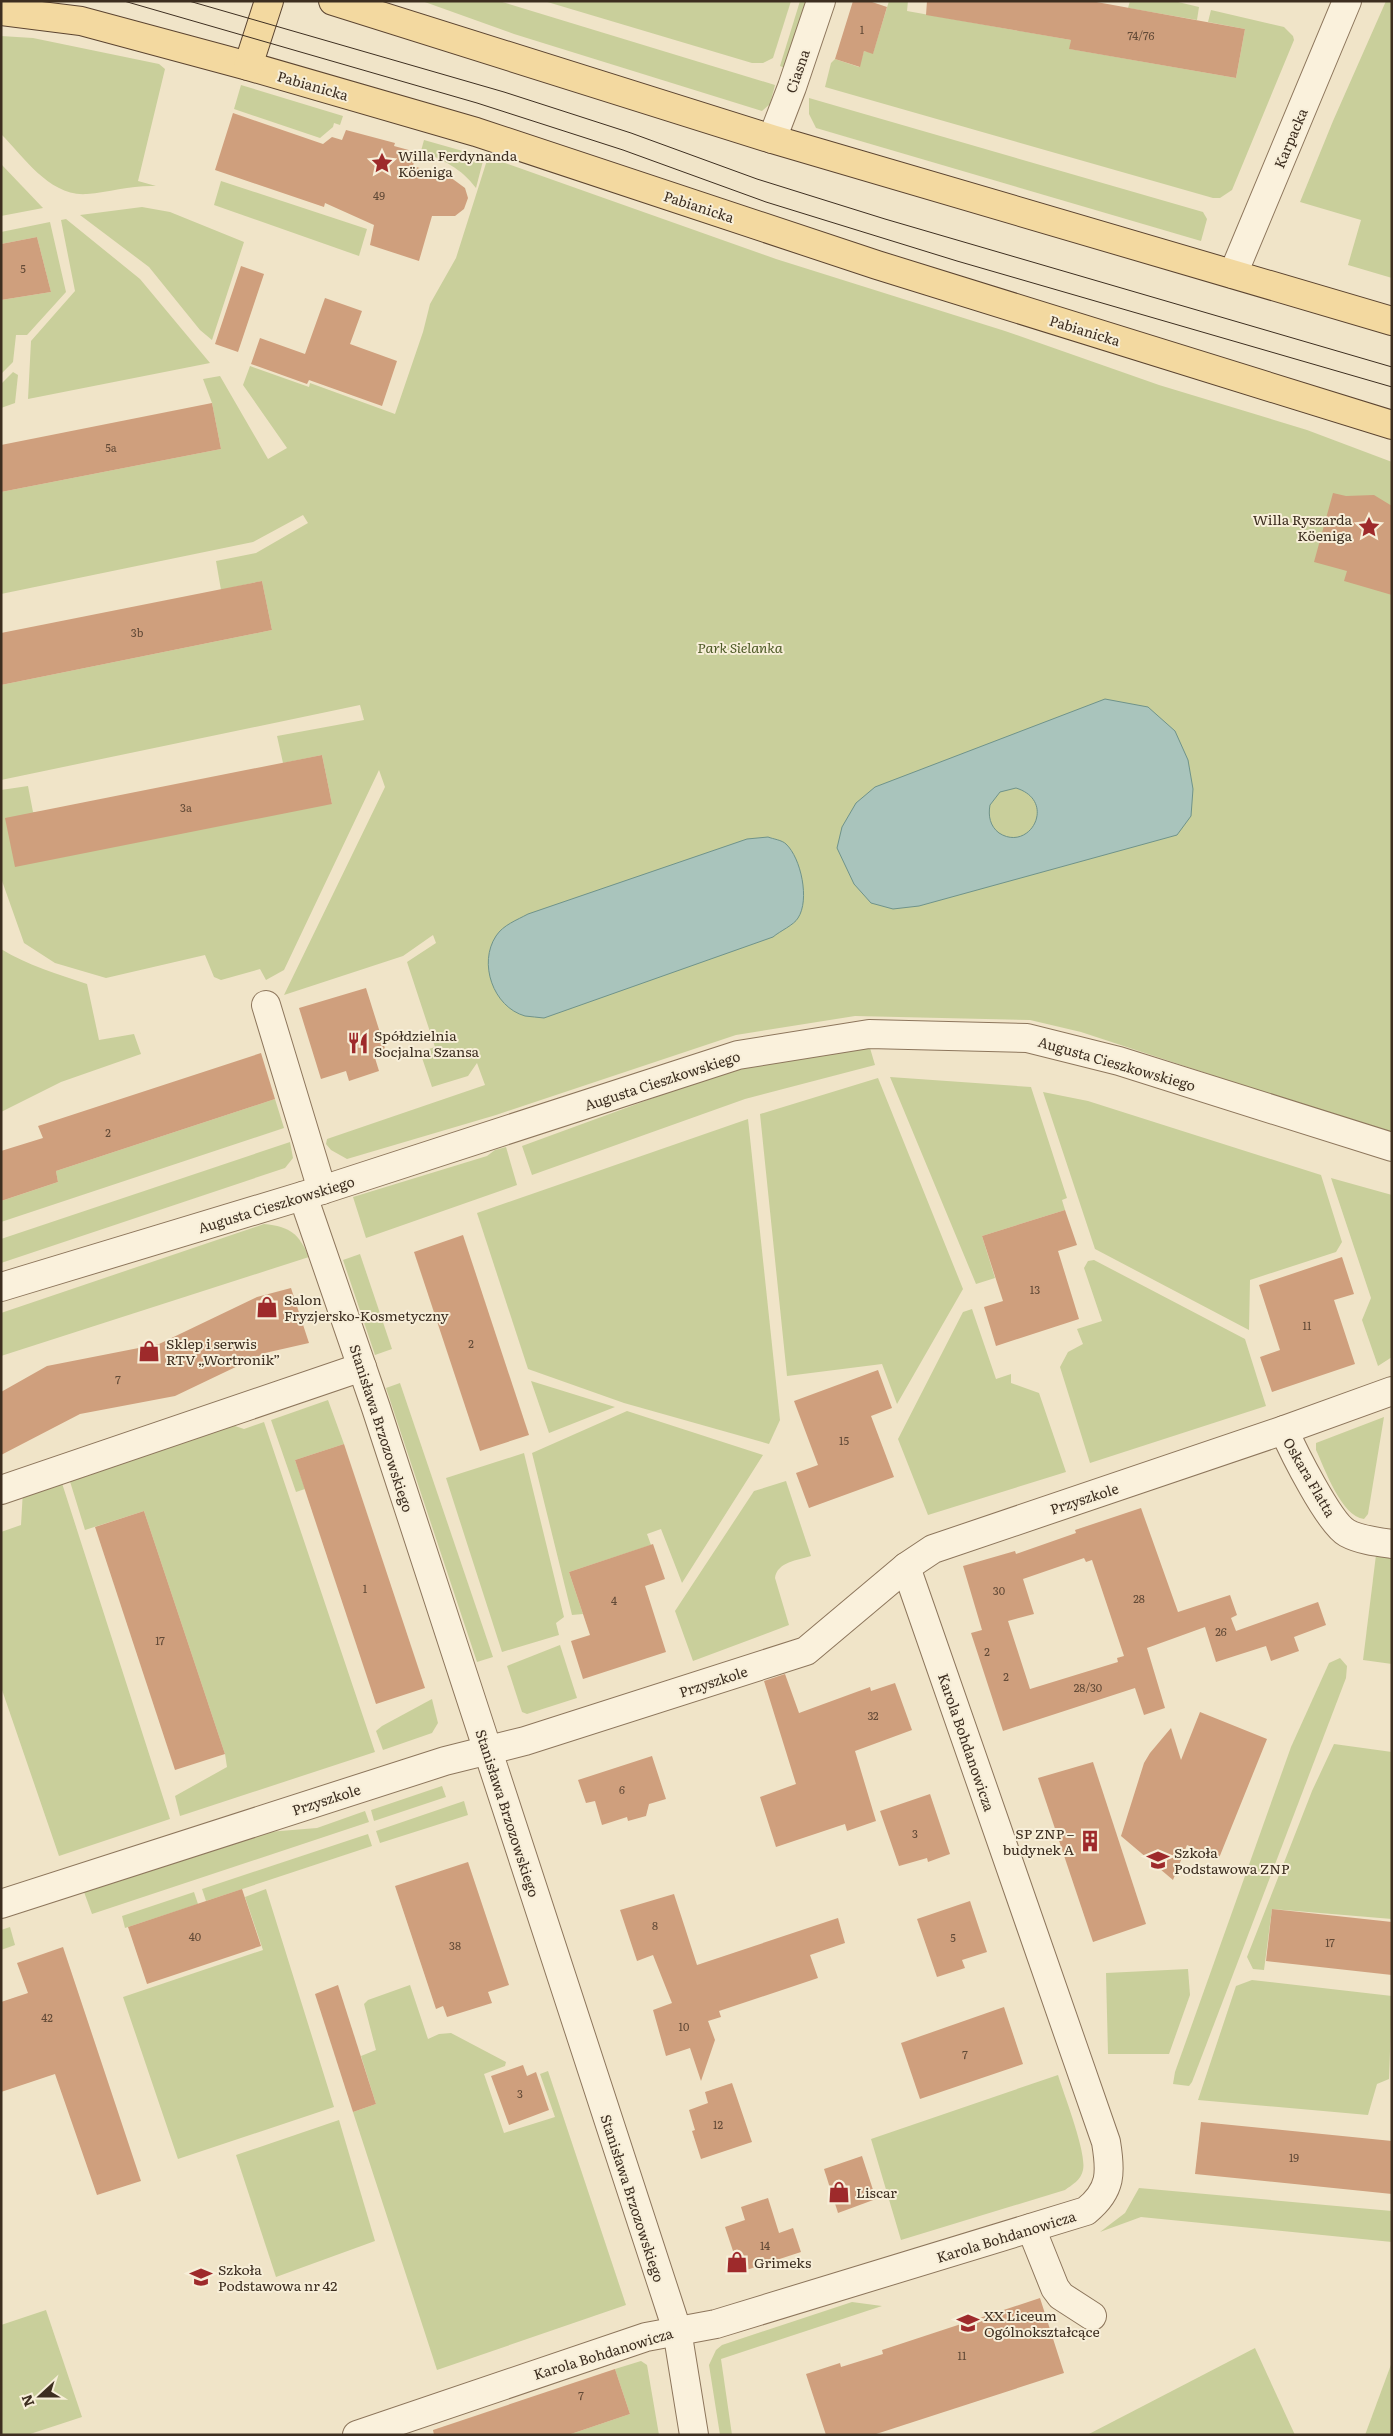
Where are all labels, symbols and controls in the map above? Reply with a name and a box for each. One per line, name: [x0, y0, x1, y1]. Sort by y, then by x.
house number: 1: [860, 21, 865, 37]
house number: 74/76: [1127, 27, 1155, 43]
street label: Ciasna: [780, 46, 814, 96]
street label: Pabianicka: [275, 65, 351, 105]
street label: Karpacka: [1268, 104, 1312, 171]
place label: Willa Ferdynanda Köeniga: [398, 145, 518, 181]
place icon: Willa Ferdynanda Köeniga: [369, 150, 395, 176]
street label: Pabianicka: [661, 185, 737, 227]
house number: 49: [373, 187, 385, 203]
house number: 5: [20, 260, 26, 276]
street label: Pabianicka: [1047, 310, 1123, 350]
house number: 5a: [105, 439, 117, 455]
place label: Willa Ryszarda Köeniga: [1253, 509, 1352, 545]
place icon: Willa Ryszarda Köeniga: [1356, 514, 1382, 540]
house number: 3b: [131, 624, 144, 640]
park label: Park Sielanka: [697, 637, 783, 657]
house number: 3a: [180, 799, 192, 815]
place label: Spółdzielnia Socjalna Szansa: [374, 1025, 479, 1061]
restaurant icon: Spółdzielnia Socjalna Szansa: [345, 1030, 371, 1056]
street label: Augusta Cieszkowskiego: [1036, 1031, 1198, 1095]
street label: Augusta Cieszkowskiego: [581, 1045, 743, 1115]
house number: 2: [105, 1124, 111, 1140]
street label: Augusta Cieszkowskiego: [195, 1171, 357, 1237]
house number: 13: [1030, 1281, 1040, 1297]
place label: Salon Fryzjersko-Kosmetyczny: [284, 1289, 450, 1325]
shop icon: Salon Fryzjersko-Kosmetyczny: [254, 1294, 280, 1320]
house number: 11: [1303, 1317, 1312, 1333]
place label: Sklep i serwis RTV „Wortronik”: [166, 1333, 280, 1369]
house number: 2: [468, 1335, 474, 1351]
shop icon: Sklep i serwis RTV „Wortronik”: [136, 1338, 162, 1364]
street label: Stanisława Brzozowskiego: [345, 1341, 419, 1515]
house number: 7: [115, 1371, 121, 1387]
house number: 15: [839, 1432, 849, 1448]
street label: Oskara Flatta: [1279, 1434, 1341, 1521]
street label: Przyszkole: [1047, 1478, 1121, 1518]
house number: 1: [363, 1580, 368, 1596]
house number: 30: [993, 1582, 1005, 1598]
house number: 28: [1133, 1590, 1145, 1606]
house number: 4: [611, 1592, 617, 1608]
house number: 26: [1215, 1623, 1227, 1639]
house number: 17: [155, 1632, 165, 1648]
house number: 2: [984, 1643, 990, 1659]
street label: Przyszkole: [676, 1661, 750, 1701]
house number: 2: [1003, 1668, 1009, 1684]
street label: Karola Bohdanowicza: [934, 1670, 1000, 1814]
house number: 28/30: [1074, 1679, 1102, 1695]
house number: 32: [867, 1707, 879, 1723]
street label: Stanisława Brzozowskiego: [471, 1726, 545, 1900]
street label: Przyszkole: [289, 1779, 363, 1819]
house number: 6: [619, 1781, 625, 1797]
place label: SP ZNP – budynek A: [1003, 1823, 1075, 1859]
house number: 3: [912, 1825, 918, 1841]
building icon: SP ZNP – budynek A: [1077, 1828, 1103, 1854]
place label: Szkoła Podstawowa ZNP: [1174, 1842, 1290, 1878]
school or university icon: Szkoła Podstawowa ZNP: [1145, 1847, 1171, 1873]
house number: 8: [652, 1917, 658, 1933]
house number: 40: [189, 1928, 201, 1944]
house number: 5: [950, 1929, 956, 1945]
house number: 17: [1325, 1934, 1335, 1950]
house number: 38: [449, 1937, 461, 1953]
house number: 42: [41, 2009, 53, 2025]
house number: 10: [679, 2018, 689, 2034]
house number: 7: [962, 2046, 968, 2062]
house number: 3: [517, 2085, 523, 2101]
street label: Stanisława Brzozowskiego: [596, 2111, 670, 2285]
house number: 12: [713, 2116, 723, 2132]
house number: 19: [1289, 2149, 1299, 2165]
shop icon: Liscar: [826, 2179, 852, 2205]
place label: Liscar: [856, 2182, 897, 2202]
street label: Karola Bohdanowicza: [934, 2205, 1079, 2267]
house number: 14: [760, 2237, 770, 2253]
shop icon: Grimeks: [724, 2249, 750, 2275]
place label: Grimeks: [754, 2252, 811, 2272]
place label: Szkoła Podstawowa nr 42: [218, 2259, 337, 2295]
school or university icon: Szkoła Podstawowa nr 42: [188, 2264, 214, 2290]
place label: XX Liceum Ogólnokształcące: [984, 2305, 1100, 2341]
school or university icon: XX Liceum Ogólnokształcące: [955, 2310, 981, 2336]
street label: Karola Bohdanowicza: [531, 2322, 676, 2384]
house number: 11: [958, 2347, 967, 2363]
north arrow: [15, 2371, 65, 2421]
house number: 7: [578, 2387, 584, 2403]
text: N: [15, 2392, 38, 2410]

